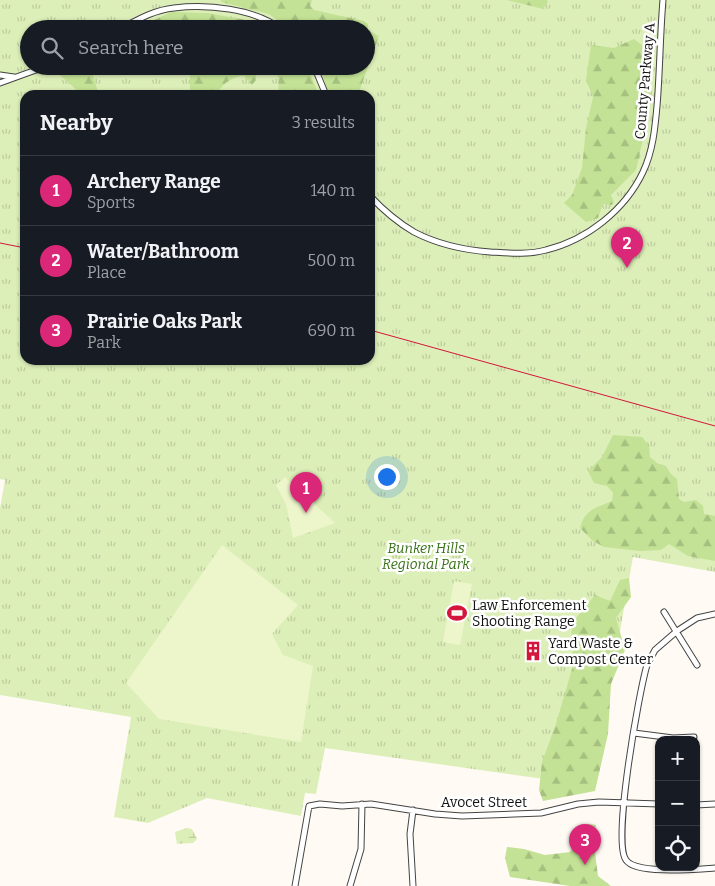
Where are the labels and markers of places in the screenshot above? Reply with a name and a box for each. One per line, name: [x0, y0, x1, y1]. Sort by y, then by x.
pin: 2: [611, 227, 643, 268]
pin: 1: [290, 472, 322, 513]
place label: Law Enforcement Shooting Range: [472, 597, 586, 630]
sports icon: Law Enforcement Shooting Range: [446, 602, 468, 624]
place label: Yard Waste & Compost Center: [548, 635, 653, 668]
building icon: Yard Waste & Compost Center: [522, 640, 544, 662]
pin: 3: [569, 824, 601, 865]

